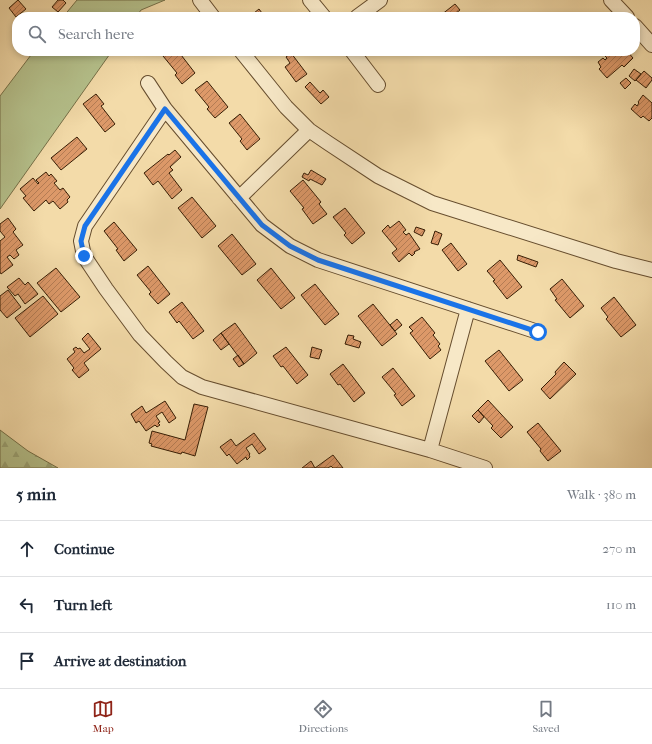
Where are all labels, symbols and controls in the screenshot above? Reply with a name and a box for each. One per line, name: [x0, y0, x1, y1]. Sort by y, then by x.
search box: [12, 12, 640, 56]
icon: search: [26, 23, 48, 45]
text: Search here: [58, 25, 134, 43]
route end: [75, 247, 93, 265]
route start: [529, 323, 547, 341]
text: 5 min: [16, 484, 56, 504]
text: Walk · 380 m: [567, 487, 636, 502]
icon: ahead: [16, 538, 38, 560]
text: Continue: [54, 540, 114, 558]
text: 270 m: [602, 541, 636, 556]
icon: left: [16, 594, 38, 616]
text: Turn left: [54, 596, 112, 614]
text: 110 m: [606, 597, 636, 612]
icon: arrive: [16, 650, 38, 672]
text: Arrive at destination: [54, 652, 186, 670]
tab: Map: [92, 698, 114, 735]
tab: Directions: [299, 698, 348, 735]
tab: Saved: [532, 698, 560, 735]

